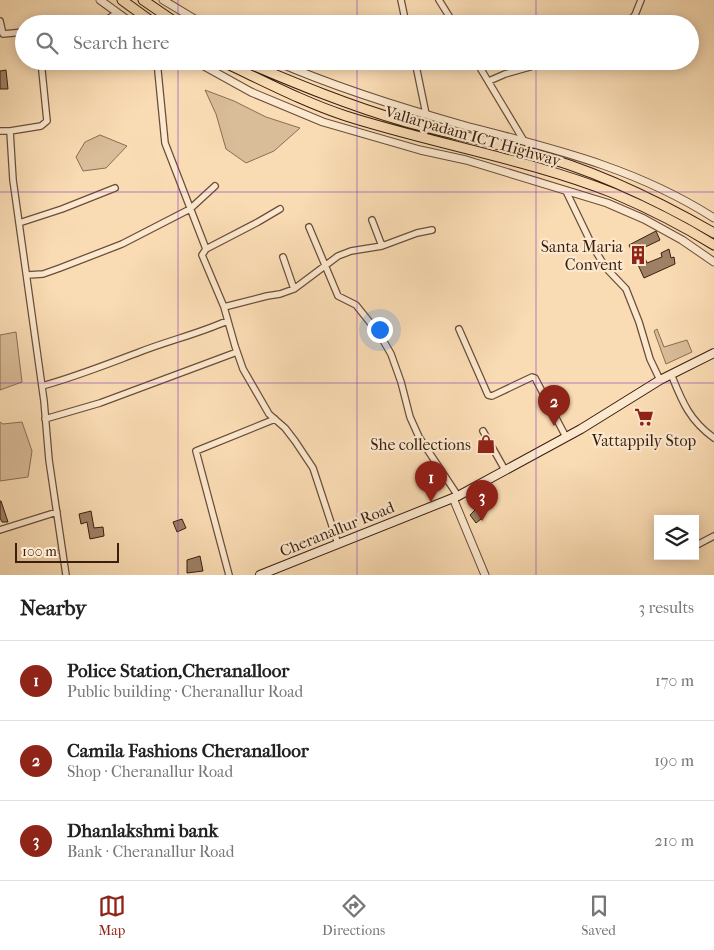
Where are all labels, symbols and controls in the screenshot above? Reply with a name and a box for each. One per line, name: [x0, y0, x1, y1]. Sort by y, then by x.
search box: [15, 15, 699, 70]
icon: search: [33, 29, 61, 57]
text: Search here: [73, 32, 169, 54]
street label: Vallarpadam ICT Highway: [382, 101, 564, 170]
place label: Santa Maria Convent: [541, 237, 624, 274]
building icon: Santa Maria Convent: [627, 244, 649, 266]
your location: [367, 317, 393, 343]
pin: 2: [538, 385, 570, 426]
supermarket icon: Vattappily Stop: [633, 406, 655, 428]
place label: Vattappily Stop: [591, 431, 697, 450]
shop icon: She collections: [475, 433, 497, 455]
place label: She collections: [370, 435, 471, 454]
pin: 1: [415, 461, 447, 502]
pin: 3: [466, 480, 498, 521]
street label: Cheranallur Road: [277, 497, 397, 561]
map controls: [654, 515, 699, 560]
button: layers: [654, 515, 699, 560]
scale bar: [15, 540, 119, 563]
text: 100 m: [22, 543, 57, 560]
text: Nearby: [20, 596, 86, 620]
text: 3 results: [638, 598, 694, 617]
text: Police Station,Cheranalloor: [67, 660, 289, 682]
text: 1: [33, 671, 39, 690]
text: 170 m: [655, 671, 694, 690]
text: Public building · Cheranallur Road: [67, 682, 303, 701]
text: Camila Fashions Cheranalloor: [67, 740, 309, 762]
text: 2: [32, 751, 40, 770]
text: 190 m: [654, 751, 694, 770]
text: Shop · Cheranallur Road: [67, 762, 233, 781]
text: Dhanlakshmi bank: [67, 820, 218, 842]
text: 3: [33, 831, 39, 850]
text: 210 m: [655, 831, 694, 850]
text: Bank · Cheranallur Road: [67, 842, 235, 861]
tab: Map: [98, 892, 126, 939]
tab: Directions: [322, 892, 385, 939]
tab: Saved: [581, 892, 616, 939]

